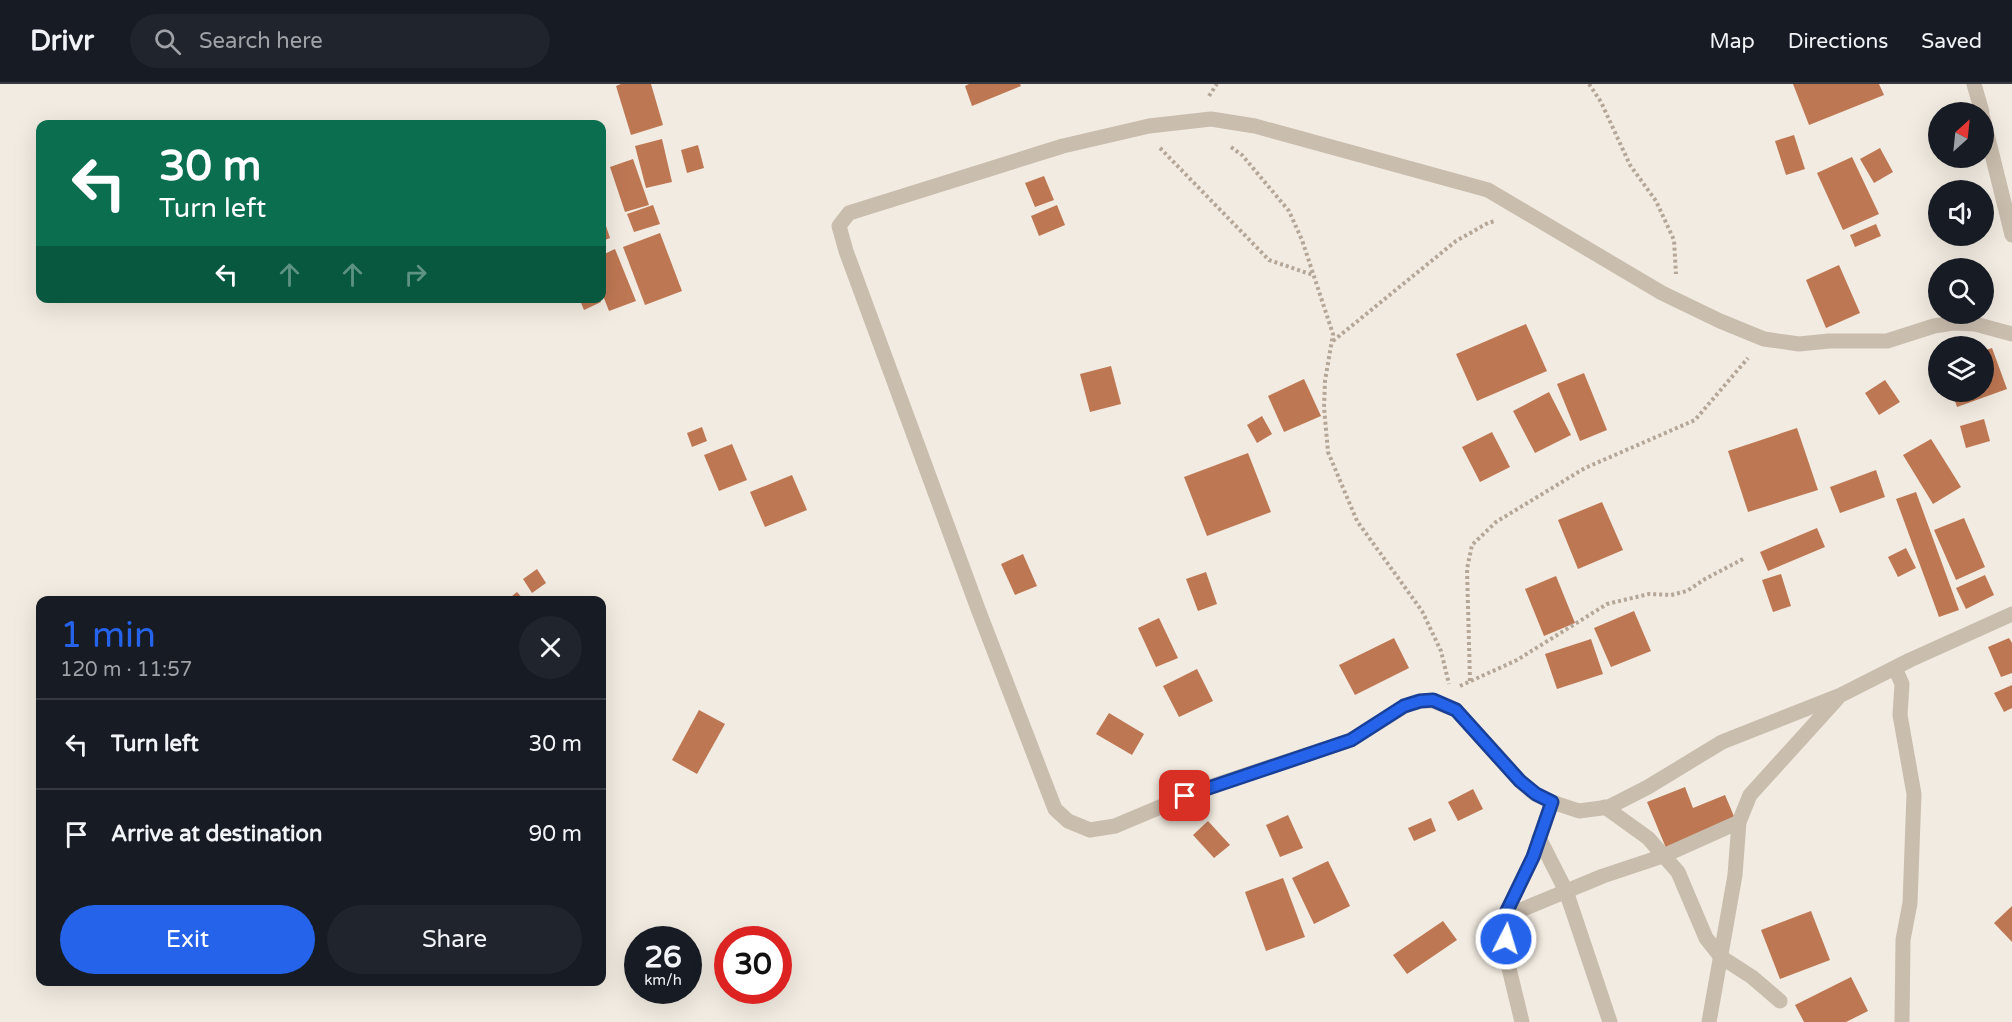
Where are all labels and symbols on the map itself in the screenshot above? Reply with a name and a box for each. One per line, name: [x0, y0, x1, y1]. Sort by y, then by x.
north arrow: [1928, 102, 1994, 168]
pin: [1159, 770, 1210, 821]
position arrow: [1474, 907, 1538, 971]
speed limit sign: 30: [714, 926, 792, 1004]

